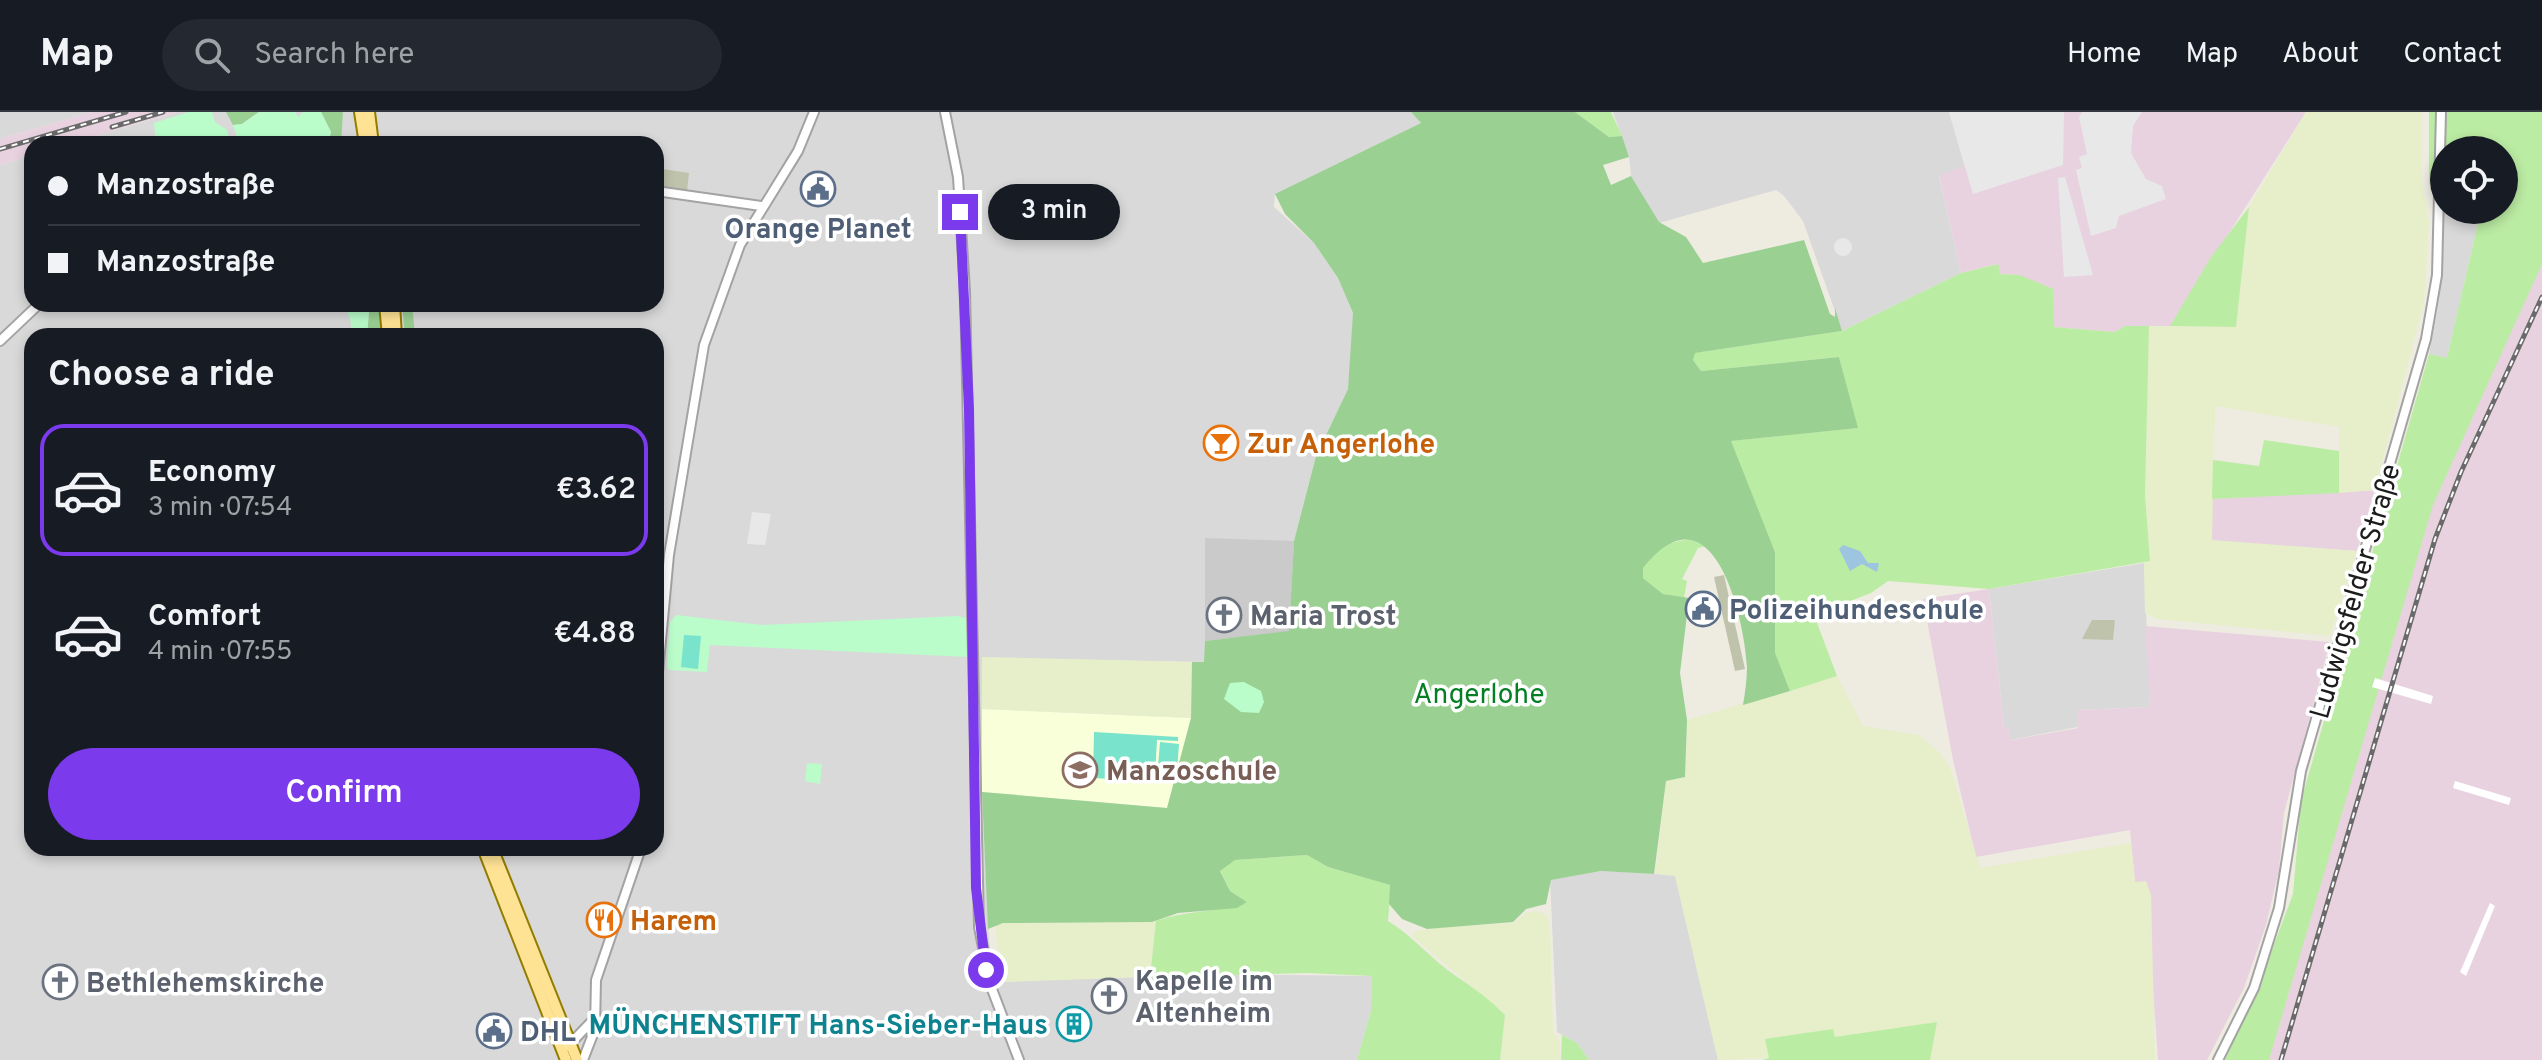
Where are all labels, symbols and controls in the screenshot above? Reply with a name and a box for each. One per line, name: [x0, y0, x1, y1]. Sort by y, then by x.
search box: [162, 19, 722, 91]
text: Map: [40, 31, 114, 80]
icon: search: [190, 33, 234, 77]
text: Search here: [254, 37, 414, 74]
text: Home: [2067, 37, 2141, 73]
text: Map: [2185, 37, 2238, 73]
text: About: [2282, 37, 2359, 73]
text: Contact: [2403, 37, 2502, 73]
map controls: [2430, 136, 2518, 224]
button: locate: [2430, 136, 2518, 224]
text: Manzostraße: [96, 168, 275, 205]
public building icon: Orange Planet: [799, 170, 837, 208]
callout: 3 min: [988, 184, 1120, 240]
route end: [942, 194, 978, 230]
text: 3 min: [1021, 195, 1087, 228]
place label: Orange Planet: [724, 213, 912, 249]
text: Manzostraße: [96, 245, 275, 282]
text: Choose a ride: [48, 353, 274, 399]
bar icon: Zur Angerlohe: [1202, 424, 1240, 462]
place label: Zur Angerlohe: [1247, 428, 1435, 464]
icon: car: [52, 454, 124, 526]
text: Economy: [148, 455, 276, 492]
street label: Ludwigsfelder Straße: [2303, 460, 2411, 724]
text: €3.62: [556, 472, 636, 509]
text: 3 min · 07:54: [148, 492, 292, 525]
public building icon: Polizeihundeschule: [1684, 590, 1722, 628]
place label: Polizeihundeschule: [1729, 594, 1984, 630]
church icon: Maria Trost: [1205, 596, 1243, 634]
icon: car: [52, 598, 124, 670]
text: Comfort: [148, 599, 261, 636]
place label: Maria Trost: [1250, 600, 1397, 636]
text: €4.88: [554, 616, 636, 653]
text: 4 min · 07:55: [148, 636, 292, 669]
park label: Angerlohe: [1413, 678, 1545, 714]
button: Confirm: [48, 748, 640, 840]
school or university icon: Manzoschule: [1061, 751, 1099, 789]
place label: Manzoschule: [1106, 755, 1277, 791]
restaurant icon: Harem: [585, 901, 623, 939]
place label: Harem: [630, 905, 717, 941]
route start: [968, 952, 1004, 988]
church icon: Bethlehemskirche: [41, 963, 79, 1001]
place label: Kapelle im Altenheim: [1135, 965, 1273, 1033]
place label: Bethlehemskirche: [86, 967, 324, 1003]
church icon: Kapelle im Altenheim: [1090, 977, 1128, 1015]
building icon: MÜNCHENSTIFT Hans-Sieber-Haus: [1055, 1005, 1093, 1043]
place label: MÜNCHENSTIFT Hans-Sieber-Haus: [588, 1007, 1048, 1045]
public building icon: DHL: [475, 1012, 513, 1050]
place label: DHL: [520, 1016, 576, 1052]

